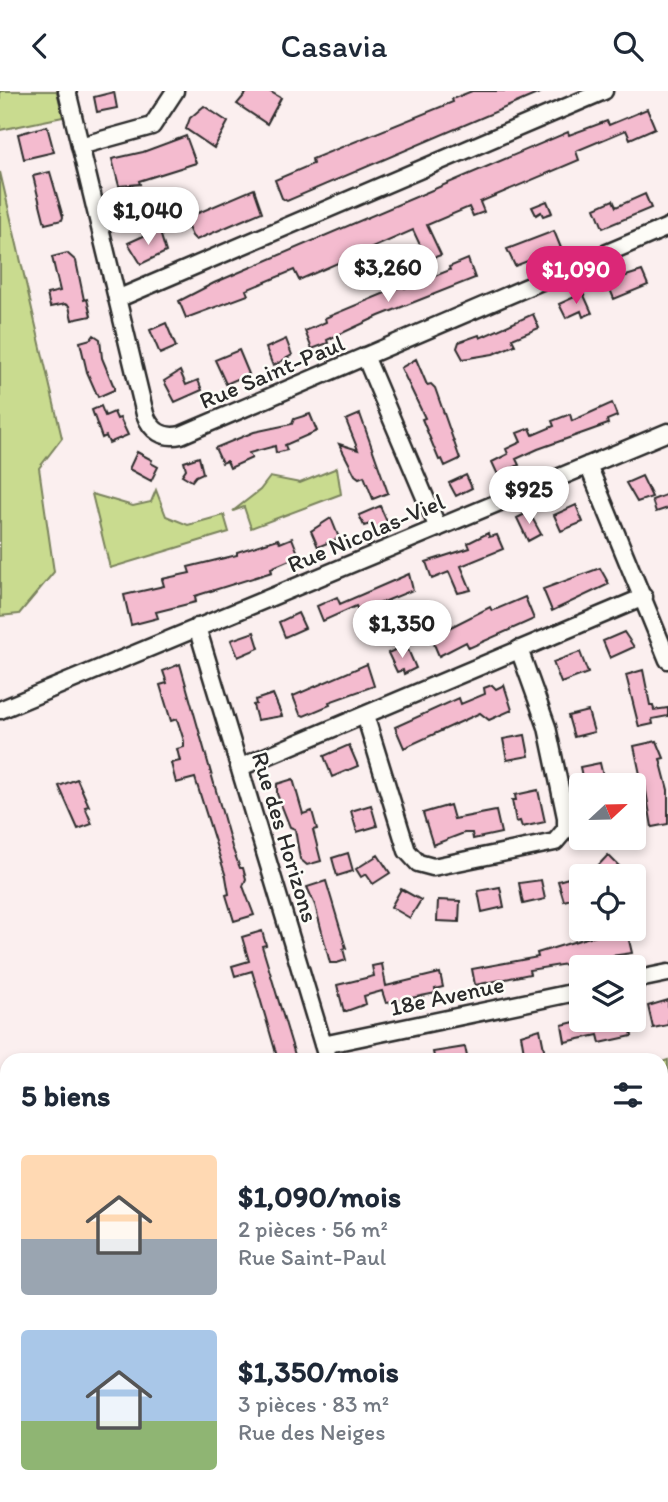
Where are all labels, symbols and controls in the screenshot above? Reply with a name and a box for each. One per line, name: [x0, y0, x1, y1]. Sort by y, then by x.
icon: back: [21, 27, 59, 65]
text: Casavia: [281, 27, 387, 65]
icon: search: [609, 27, 647, 65]
pin: $1,040: [91, 187, 205, 247]
text: $1,040: [113, 196, 183, 224]
pin: $3,260: [331, 245, 445, 304]
pin: $1,090: [519, 247, 633, 306]
text: $3,260: [354, 253, 422, 281]
text: $1,090: [542, 255, 610, 283]
street label: Rue Saint-Paul: [195, 328, 349, 415]
pin: $925: [488, 467, 570, 526]
text: $925: [505, 475, 553, 503]
street label: Rue Nicolas-Viel: [283, 486, 449, 579]
pin: $1,350: [345, 601, 459, 660]
text: $1,350: [369, 609, 435, 637]
street label: Rue des Horizons: [246, 748, 325, 926]
north arrow: [569, 773, 646, 851]
map controls: [569, 773, 646, 1032]
button: locate: [569, 864, 646, 941]
button: layers: [569, 955, 646, 1032]
street label: 18e Avenue: [387, 969, 507, 1022]
icon: filters: [609, 1076, 647, 1114]
text: 5 biens: [21, 1077, 111, 1114]
text: $1,090/mois: [238, 1178, 401, 1215]
icon: home: [77, 1183, 161, 1267]
text: 2 pièces · 56 m²: [238, 1215, 388, 1243]
text: Rue Saint-Paul: [238, 1243, 386, 1271]
text: $1,350/mois: [238, 1353, 399, 1390]
icon: home: [77, 1358, 161, 1442]
text: 3 pièces · 83 m²: [238, 1390, 389, 1418]
text: Rue des Neiges: [238, 1418, 385, 1446]

